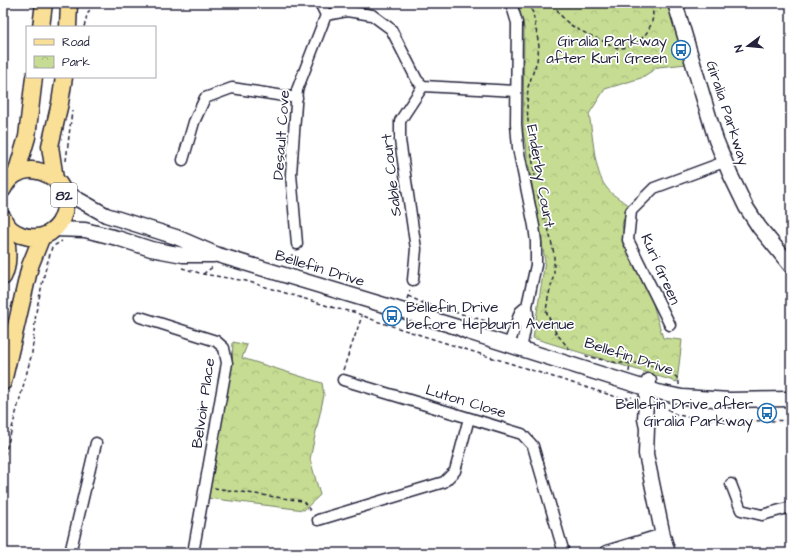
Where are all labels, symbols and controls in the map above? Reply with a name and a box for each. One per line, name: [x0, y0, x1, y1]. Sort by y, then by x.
legend: [26, 26, 156, 78]
north arrow: [728, 26, 768, 66]
place label: Giralia Parkway after Kuri Green: [546, 31, 667, 69]
text: Road: [62, 34, 90, 51]
bus stop icon: Giralia Parkway after Kuri Green: [670, 39, 692, 61]
text: N: [731, 43, 747, 54]
text: Park: [62, 54, 90, 71]
street label: Giralia Parkway: [700, 58, 754, 169]
street label: Desault Cove: [268, 89, 295, 181]
street label: Enderby Court: [520, 123, 560, 229]
street label: Sable Court: [376, 132, 407, 218]
road number: 82: [51, 183, 77, 207]
street label: Kuri Green: [636, 230, 686, 308]
street label: Bellefin Drive: [273, 245, 367, 292]
place label: Bellefin Drive before Hepburn Avenue: [406, 297, 574, 335]
bus stop icon: Bellefin Drive before Hepburn Avenue: [381, 305, 403, 327]
street label: Bellefin Drive: [582, 332, 676, 381]
street label: Belvoir Place: [187, 357, 220, 450]
street label: Luton Close: [423, 379, 509, 424]
place label: Bellefin Drive after Giralia Parkway: [616, 394, 753, 433]
bus stop icon: Bellefin Drive after Giralia Parkway: [756, 402, 778, 424]

